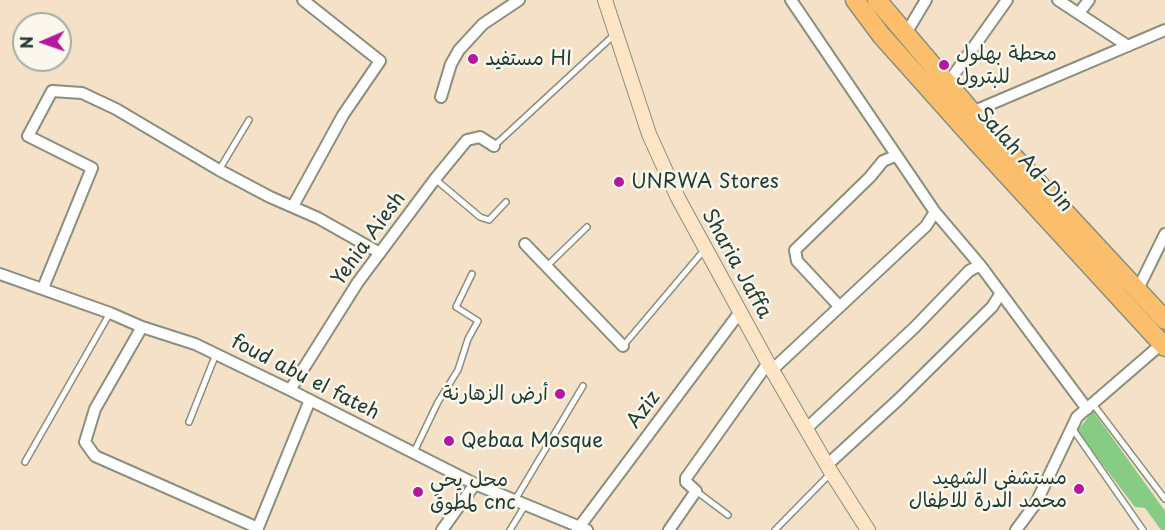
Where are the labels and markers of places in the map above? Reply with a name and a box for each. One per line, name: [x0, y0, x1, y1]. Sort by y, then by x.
place label: محطة بهلول للبترول: [956, 42, 1057, 89]
place label: مستفيد HI: [485, 47, 572, 71]
marker: مستفيد HI: [466, 52, 480, 66]
marker: محطة بهلول للبترول: [937, 58, 951, 72]
place label: UNRWA Stores: [631, 170, 779, 194]
marker: UNRWA Stores: [612, 175, 626, 189]
place label: أرض الزهارنة: [443, 382, 548, 406]
marker: أرض الزهارنة: [553, 387, 567, 401]
place label: Qebaa Mosque: [461, 429, 603, 453]
marker: Qebaa Mosque: [442, 434, 456, 448]
place label: مستشفى الشهيد محمد الدرة للاطفال: [909, 466, 1067, 513]
place label: محل يحي لمطوق cnc: [430, 468, 516, 515]
marker: مستشفى الشهيد محمد الدرة للاطفال: [1072, 482, 1086, 496]
marker: محل يحي لمطوق cnc: [411, 485, 425, 499]

